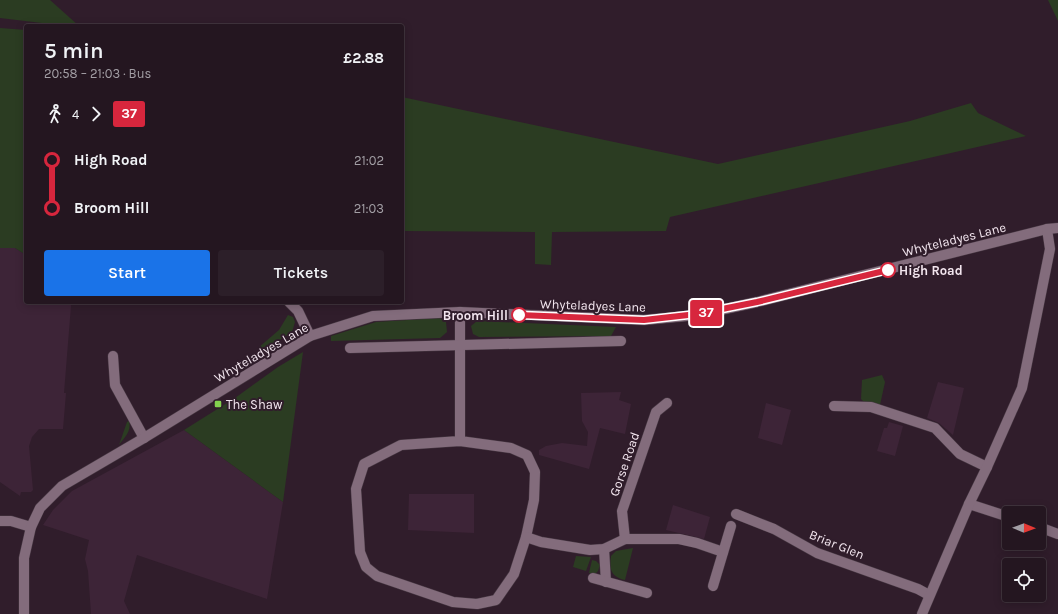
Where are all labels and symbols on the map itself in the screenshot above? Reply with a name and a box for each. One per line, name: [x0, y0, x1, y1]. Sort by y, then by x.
street label: Whyteladyes Lane: [901, 219, 1008, 260]
marker: High Road: [880, 262, 896, 278]
place label: High Road: [899, 263, 963, 278]
street label: Whyteladyes Lane: [540, 296, 647, 315]
line badge: 37: [688, 300, 724, 326]
marker: Broom Hill: [511, 307, 527, 323]
place label: Broom Hill: [443, 308, 508, 323]
street label: Whyteladyes Lane: [212, 319, 311, 385]
place label: The Shaw: [226, 397, 283, 412]
marker: The Shaw: [213, 399, 223, 409]
street label: Gorse Road: [607, 430, 642, 498]
north arrow: [1002, 506, 1046, 550]
street label: Briar Glen: [807, 527, 867, 562]

